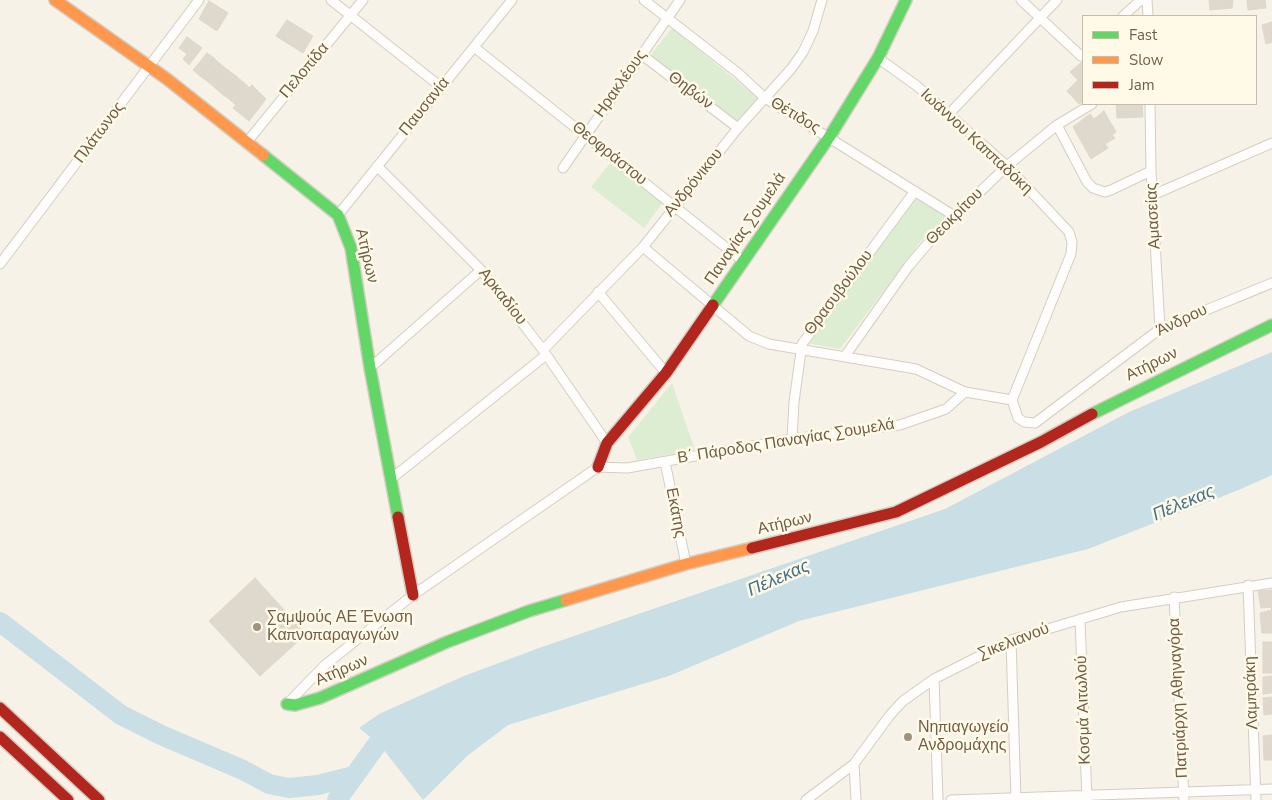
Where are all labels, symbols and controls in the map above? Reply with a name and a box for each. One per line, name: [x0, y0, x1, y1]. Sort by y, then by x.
legend: [1082, 15, 1257, 105]
text: Fast: [1129, 25, 1157, 45]
street label: Πελοπίδα: [276, 39, 334, 103]
street label: Ηρακλέους: [591, 46, 651, 122]
text: Slow: [1129, 50, 1163, 70]
street label: Θηβών: [664, 68, 716, 114]
street label: Παυσανία: [396, 74, 454, 140]
text: Jam: [1129, 75, 1155, 95]
street label: Ιωάννου Καππαδόκη: [916, 85, 1036, 199]
street label: Θέτιδος: [766, 94, 824, 138]
street label: Πλάτωνος: [71, 99, 129, 167]
street label: Θεοφράστου: [568, 118, 650, 190]
street label: Ανδρόνικου: [661, 145, 727, 221]
street label: Παναγίας Σουμελά: [701, 169, 791, 289]
street label: Αμασείας: [1143, 182, 1165, 250]
street label: Θεοκρίτου: [922, 184, 988, 250]
street label: Ατήρων: [350, 227, 382, 285]
street label: Θρασυβούλου: [801, 247, 877, 339]
street label: Αρκαδίου: [474, 265, 530, 329]
street label: Άνδρου: [1153, 301, 1211, 341]
street label: Ατήρων: [1123, 344, 1181, 386]
street label: Β΄ Πάροδος Παναγίας Σουμελά: [676, 415, 896, 469]
water label: Πέλεκας: [1150, 481, 1218, 527]
street label: Εκάτης: [661, 486, 689, 540]
street label: Ατήρων: [756, 508, 814, 540]
water label: Πέλεκας: [745, 556, 813, 602]
place label: Σαμψούς ΑΕ Ένωση Καπνοπαραγωγών: [267, 608, 413, 646]
street label: Πατριάρχη Αθηναγόρα: [1165, 617, 1193, 779]
street label: Σικελιανού: [976, 620, 1052, 664]
marker: Σαμψούς ΑΕ Ένωση Καπνοπαραγωγών: [251, 621, 263, 633]
street label: Ατήρων: [313, 651, 371, 691]
street label: Κοσμά Αιτωλού: [1072, 655, 1096, 765]
street label: Λαμπράκη: [1241, 656, 1263, 730]
place label: Νηπιαγωγείο Ανδρομάχης: [918, 718, 1009, 756]
marker: Νηπιαγωγείο Ανδρομάχης: [902, 731, 914, 743]

